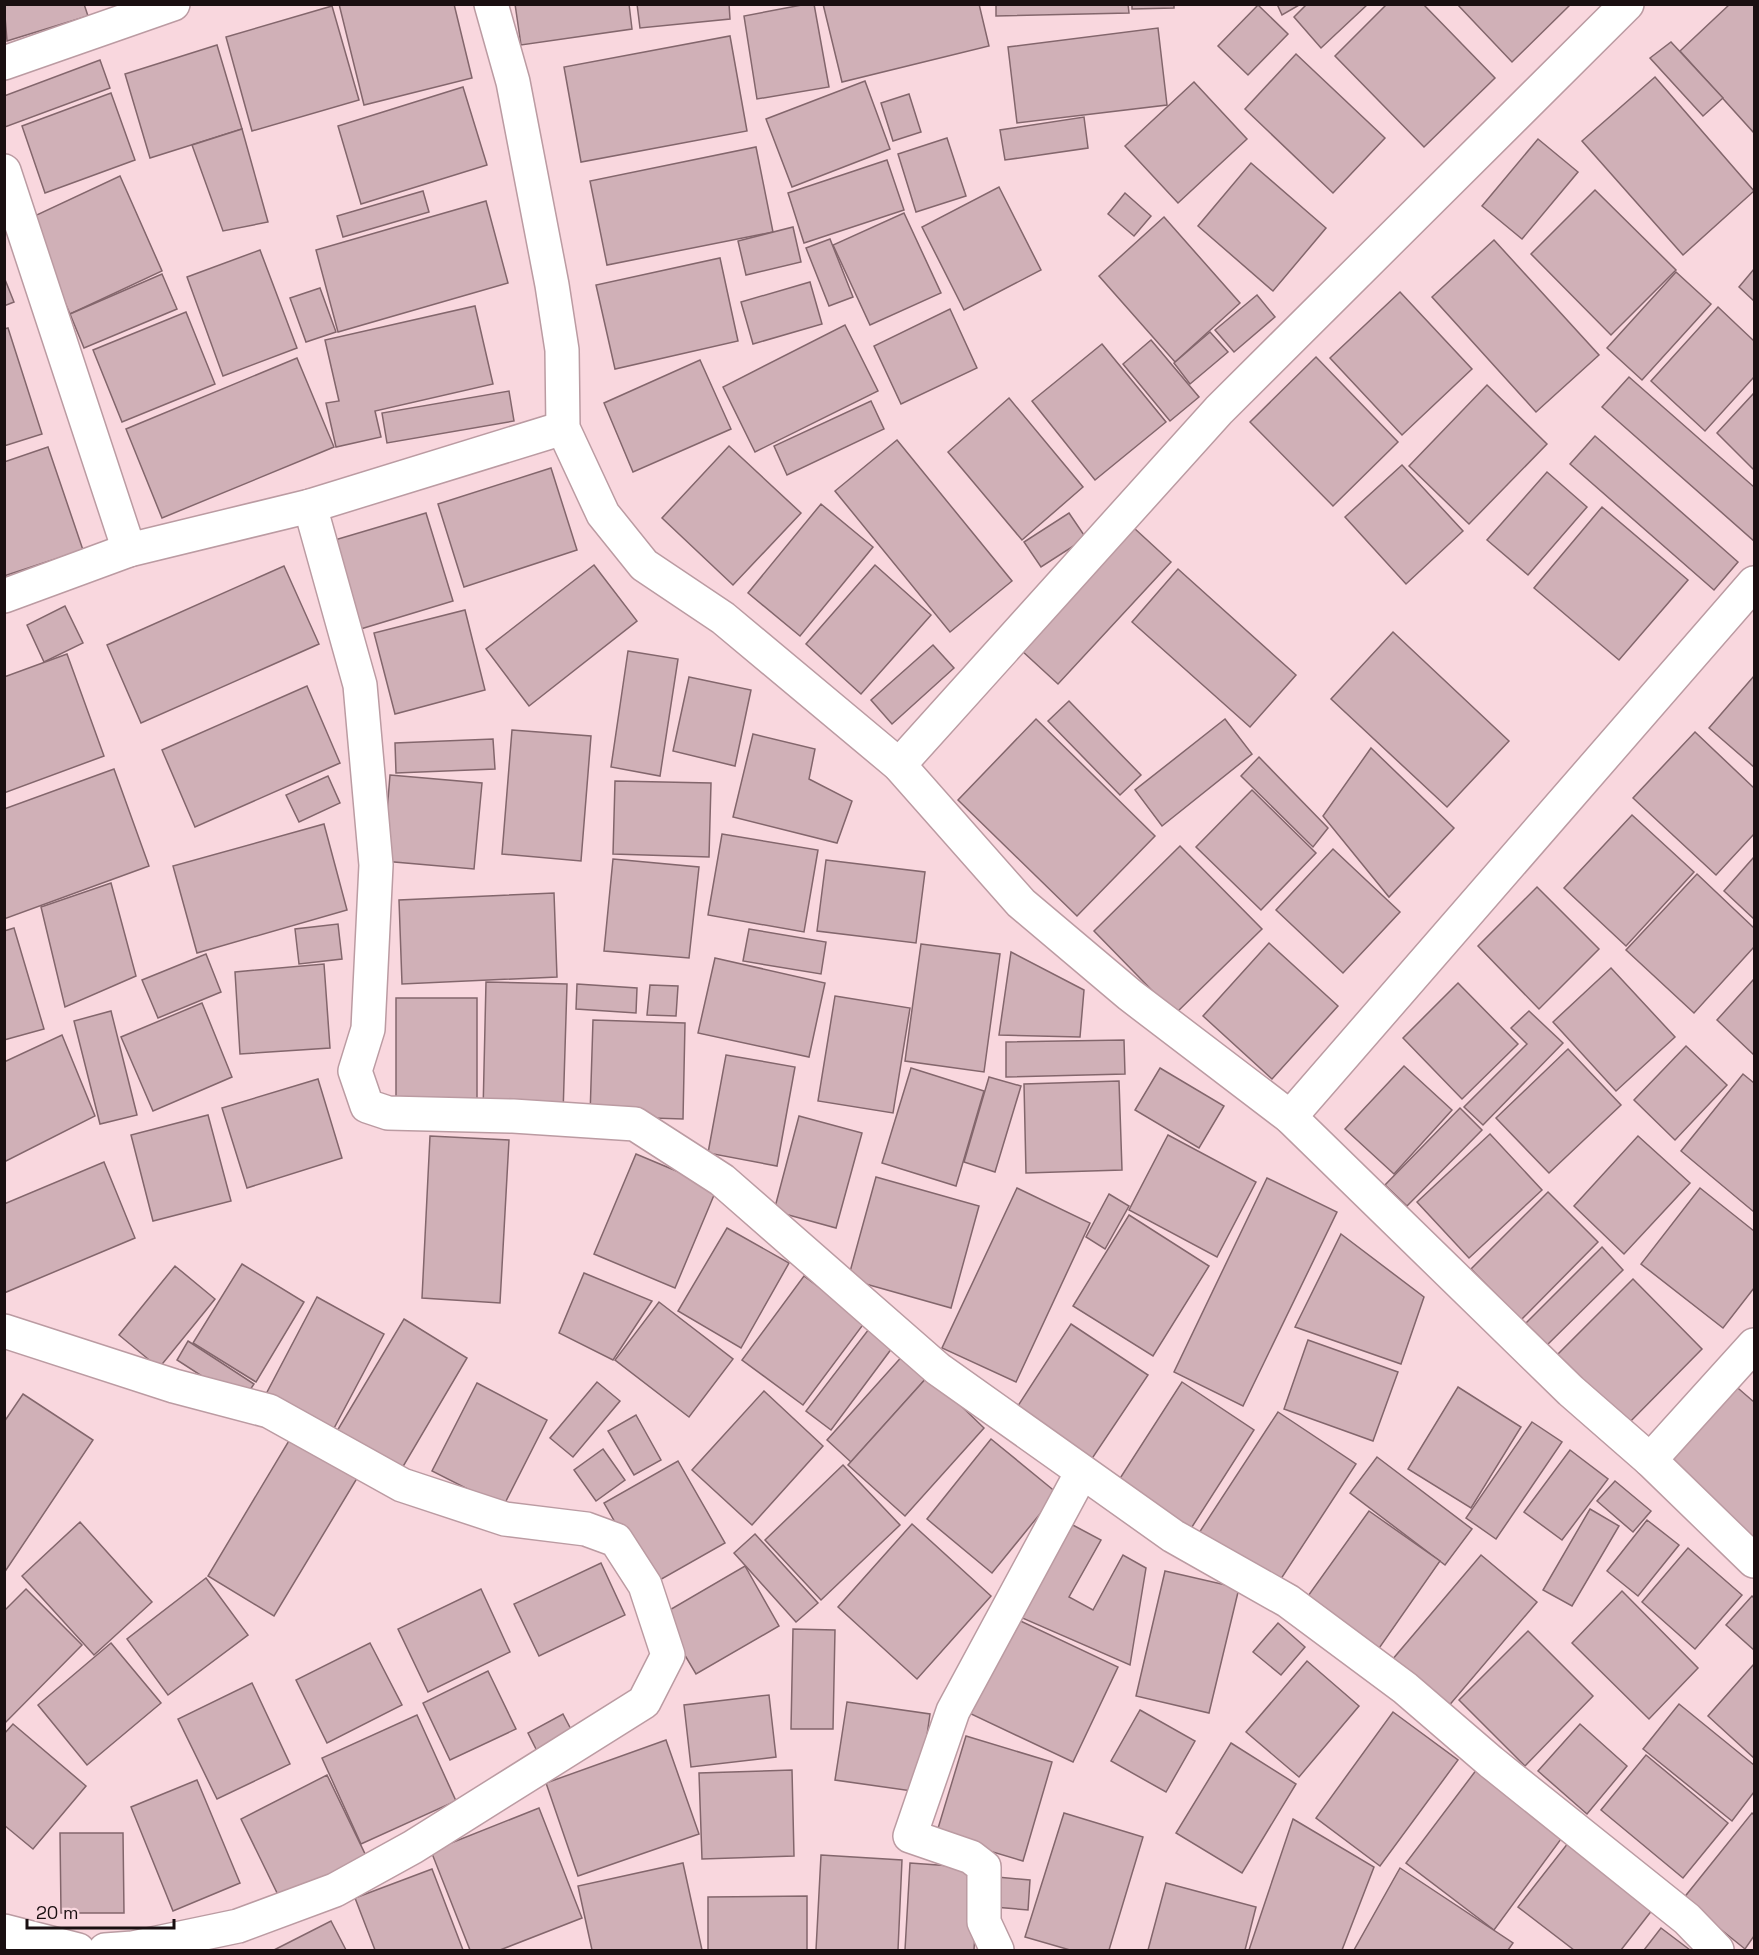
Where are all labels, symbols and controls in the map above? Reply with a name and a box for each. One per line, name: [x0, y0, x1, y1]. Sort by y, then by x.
scale bar: [27, 1892, 174, 1930]
text: 20 m: [36, 1901, 79, 1924]

